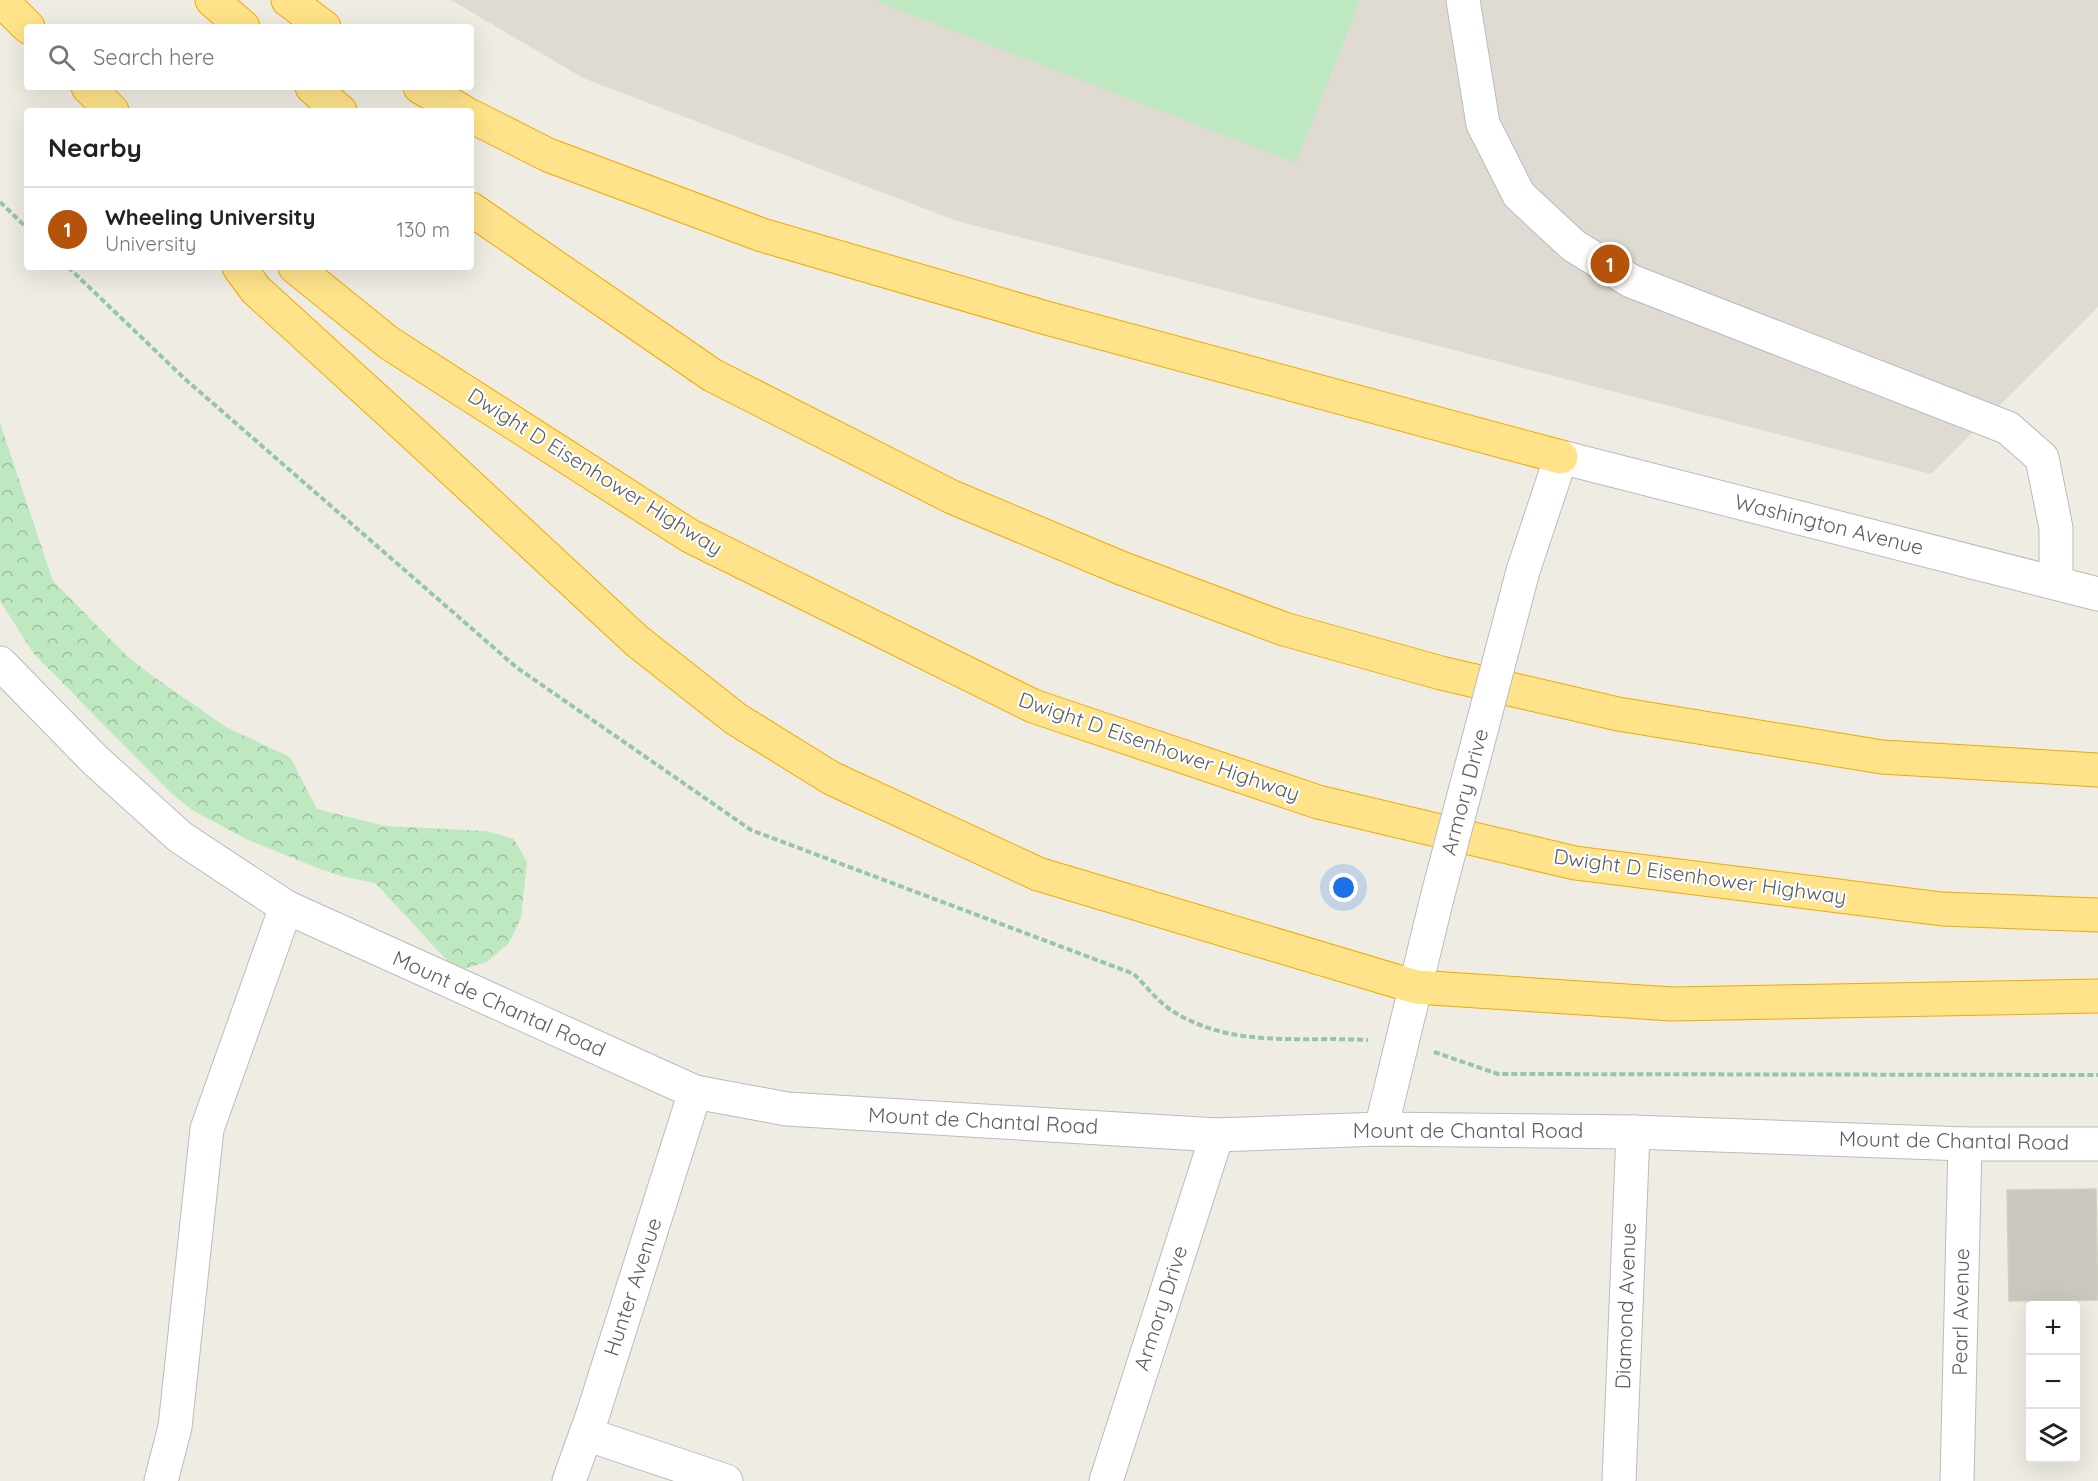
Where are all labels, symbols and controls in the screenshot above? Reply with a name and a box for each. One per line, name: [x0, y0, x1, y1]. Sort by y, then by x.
search box: [24, 24, 474, 90]
icon: search: [45, 41, 78, 74]
text: Search here: [93, 43, 214, 71]
text: Nearby: [48, 131, 142, 164]
text: Wheeling University: [105, 203, 315, 231]
text: 1: [64, 217, 71, 242]
text: 130 m: [397, 217, 450, 242]
text: University: [105, 231, 196, 256]
pin: 1: [1590, 242, 1630, 286]
street label: Dwight D Eisenhower Highway: [463, 382, 728, 561]
street label: Washington Avenue: [1732, 488, 1926, 560]
street label: Dwight D Eisenhower Highway: [1015, 686, 1303, 806]
street label: Armory Drive: [1435, 726, 1493, 858]
street label: Dwight D Eisenhower Highway: [1552, 843, 1848, 909]
your location: [1329, 873, 1358, 902]
street label: Mount de Chantal Road: [389, 944, 610, 1062]
street label: Mount de Chantal Road: [867, 1101, 1099, 1139]
street label: Mount de Chantal Road: [1353, 1117, 1583, 1143]
street label: Mount de Chantal Road: [1839, 1125, 2069, 1155]
street label: Hunter Avenue: [597, 1214, 667, 1359]
street label: Diamond Avenue: [1609, 1222, 1641, 1390]
street label: Armory Drive: [1128, 1242, 1192, 1373]
street label: Pearl Avenue: [1946, 1248, 1974, 1376]
map controls: [2026, 1301, 2080, 1463]
button: +: [2026, 1301, 2080, 1355]
button: −: [2026, 1355, 2080, 1409]
button: layers: [2026, 1409, 2080, 1463]

